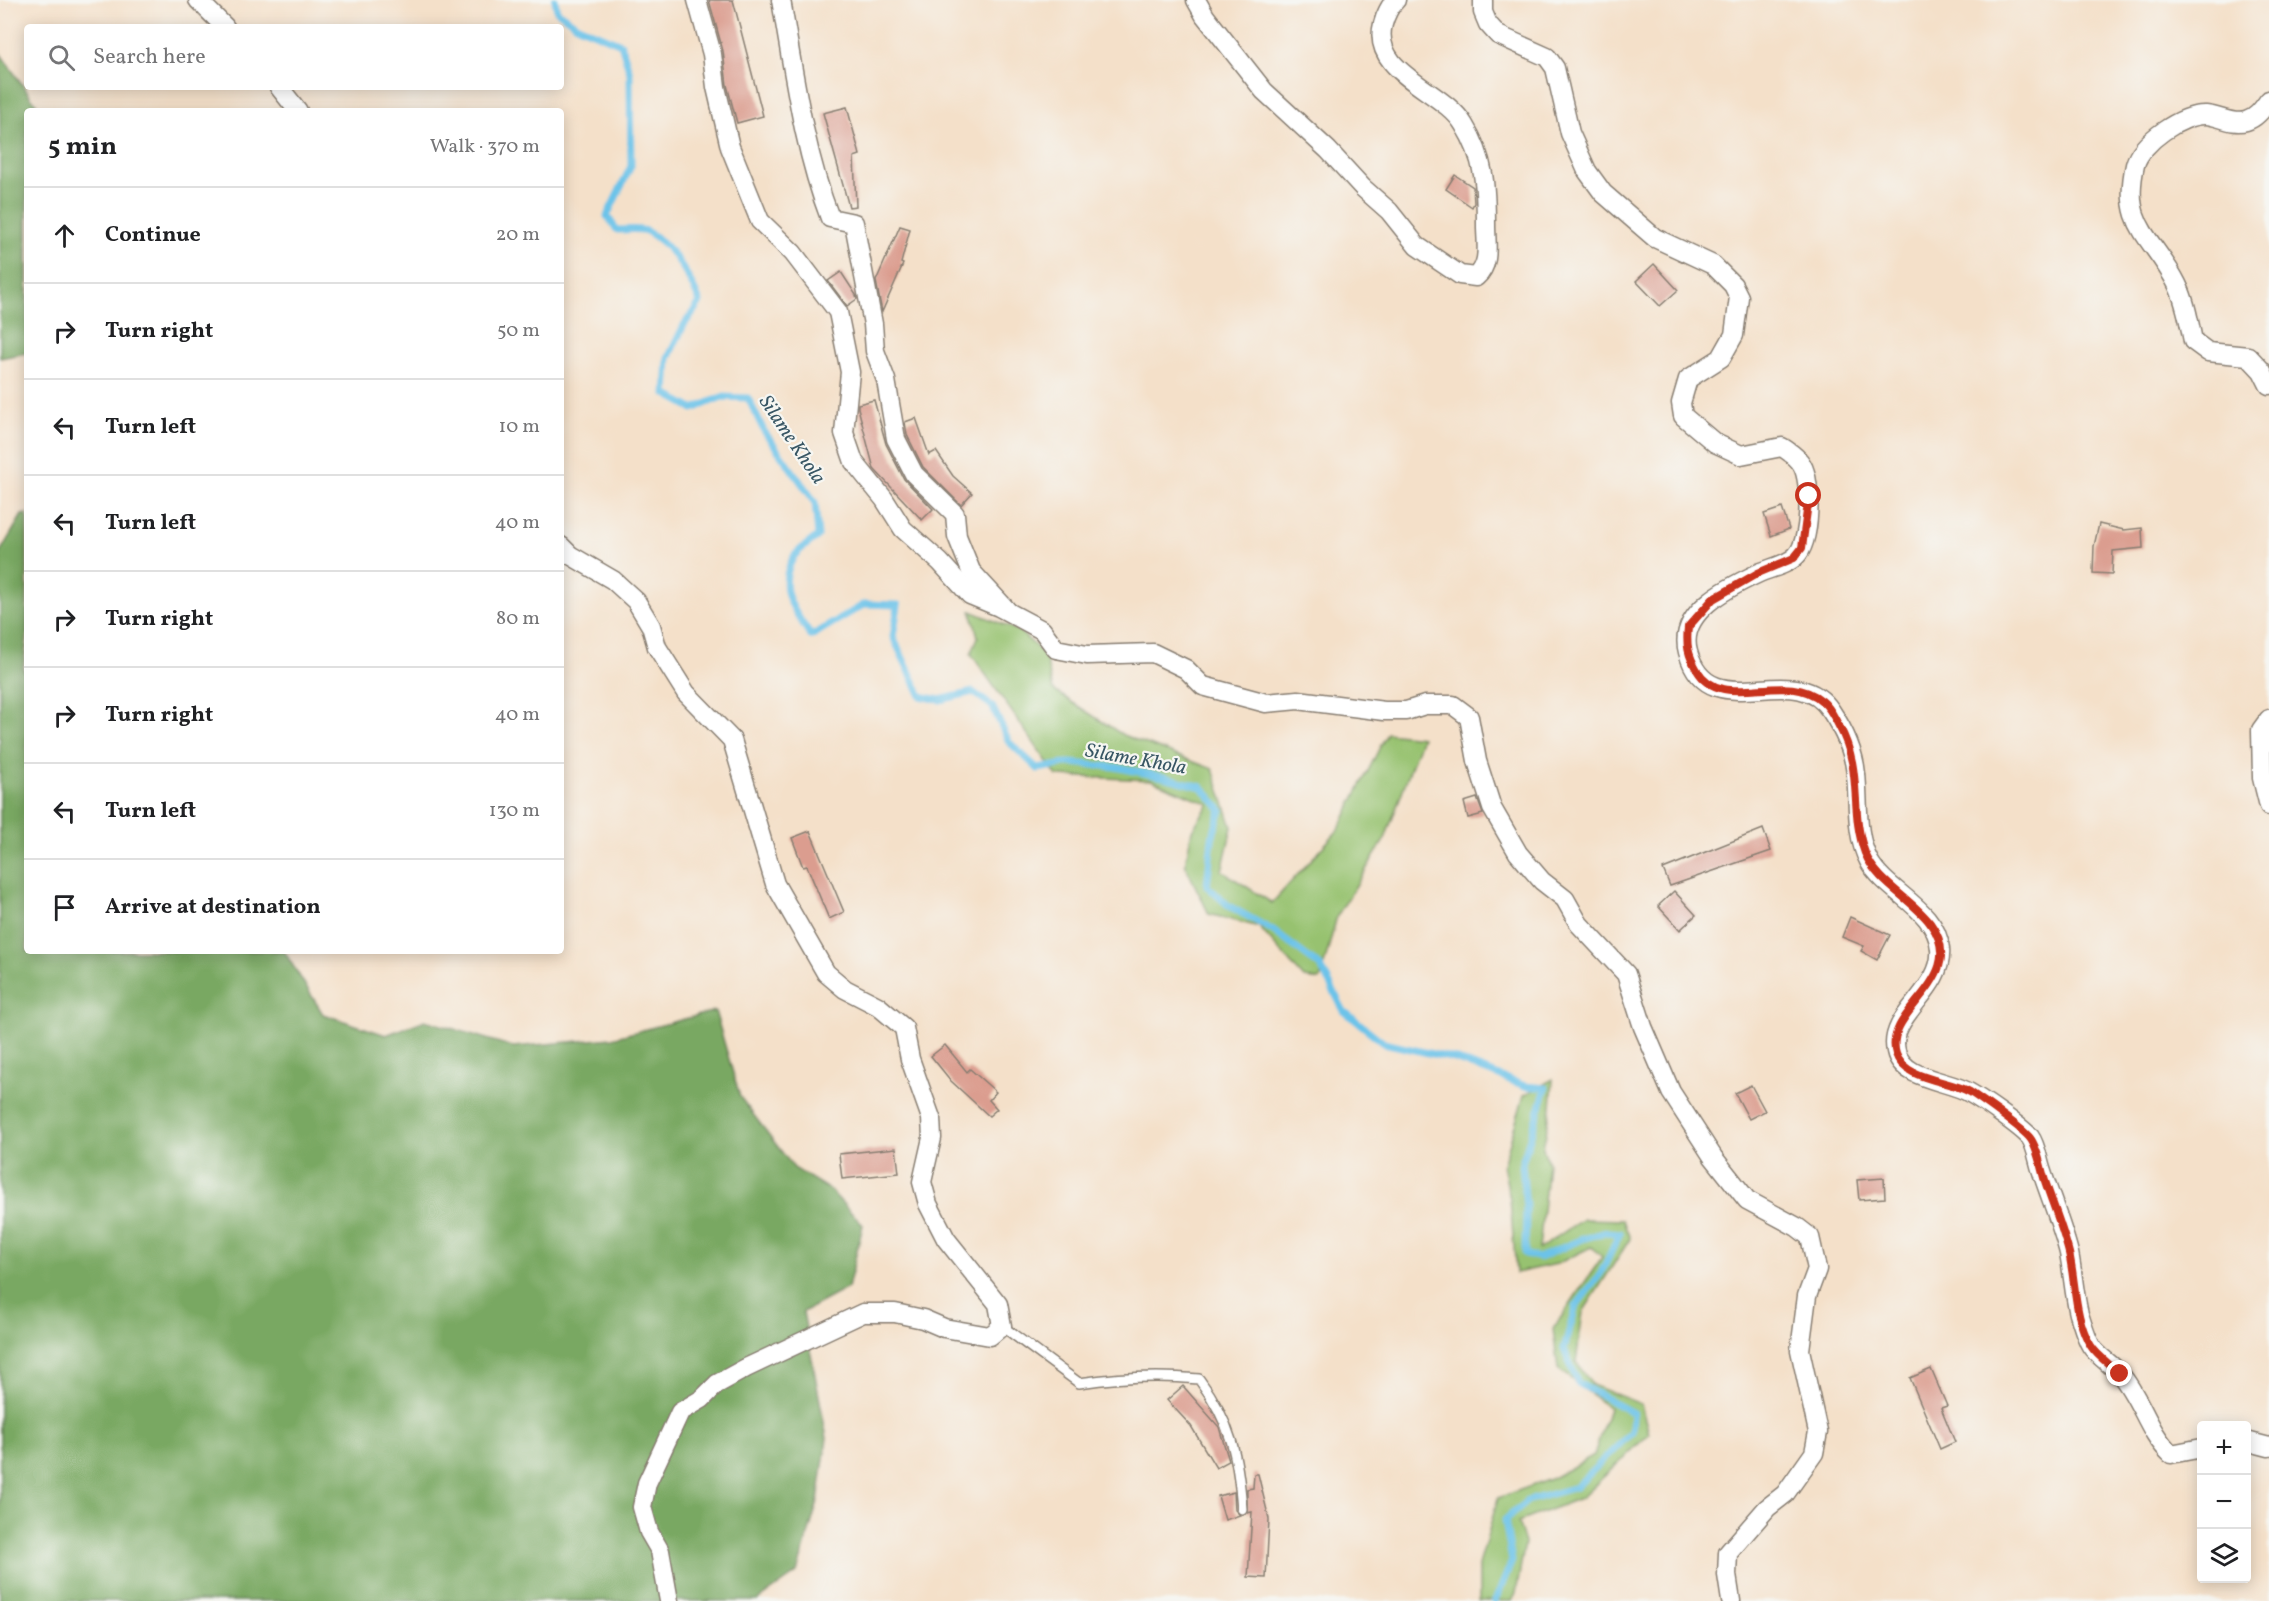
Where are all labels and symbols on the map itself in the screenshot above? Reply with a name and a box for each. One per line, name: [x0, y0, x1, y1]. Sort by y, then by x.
water label: Silame Khola: [751, 390, 831, 490]
route start: [1795, 482, 1821, 508]
water label: Silame Khola: [1083, 737, 1188, 783]
route end: [2106, 1360, 2132, 1386]

